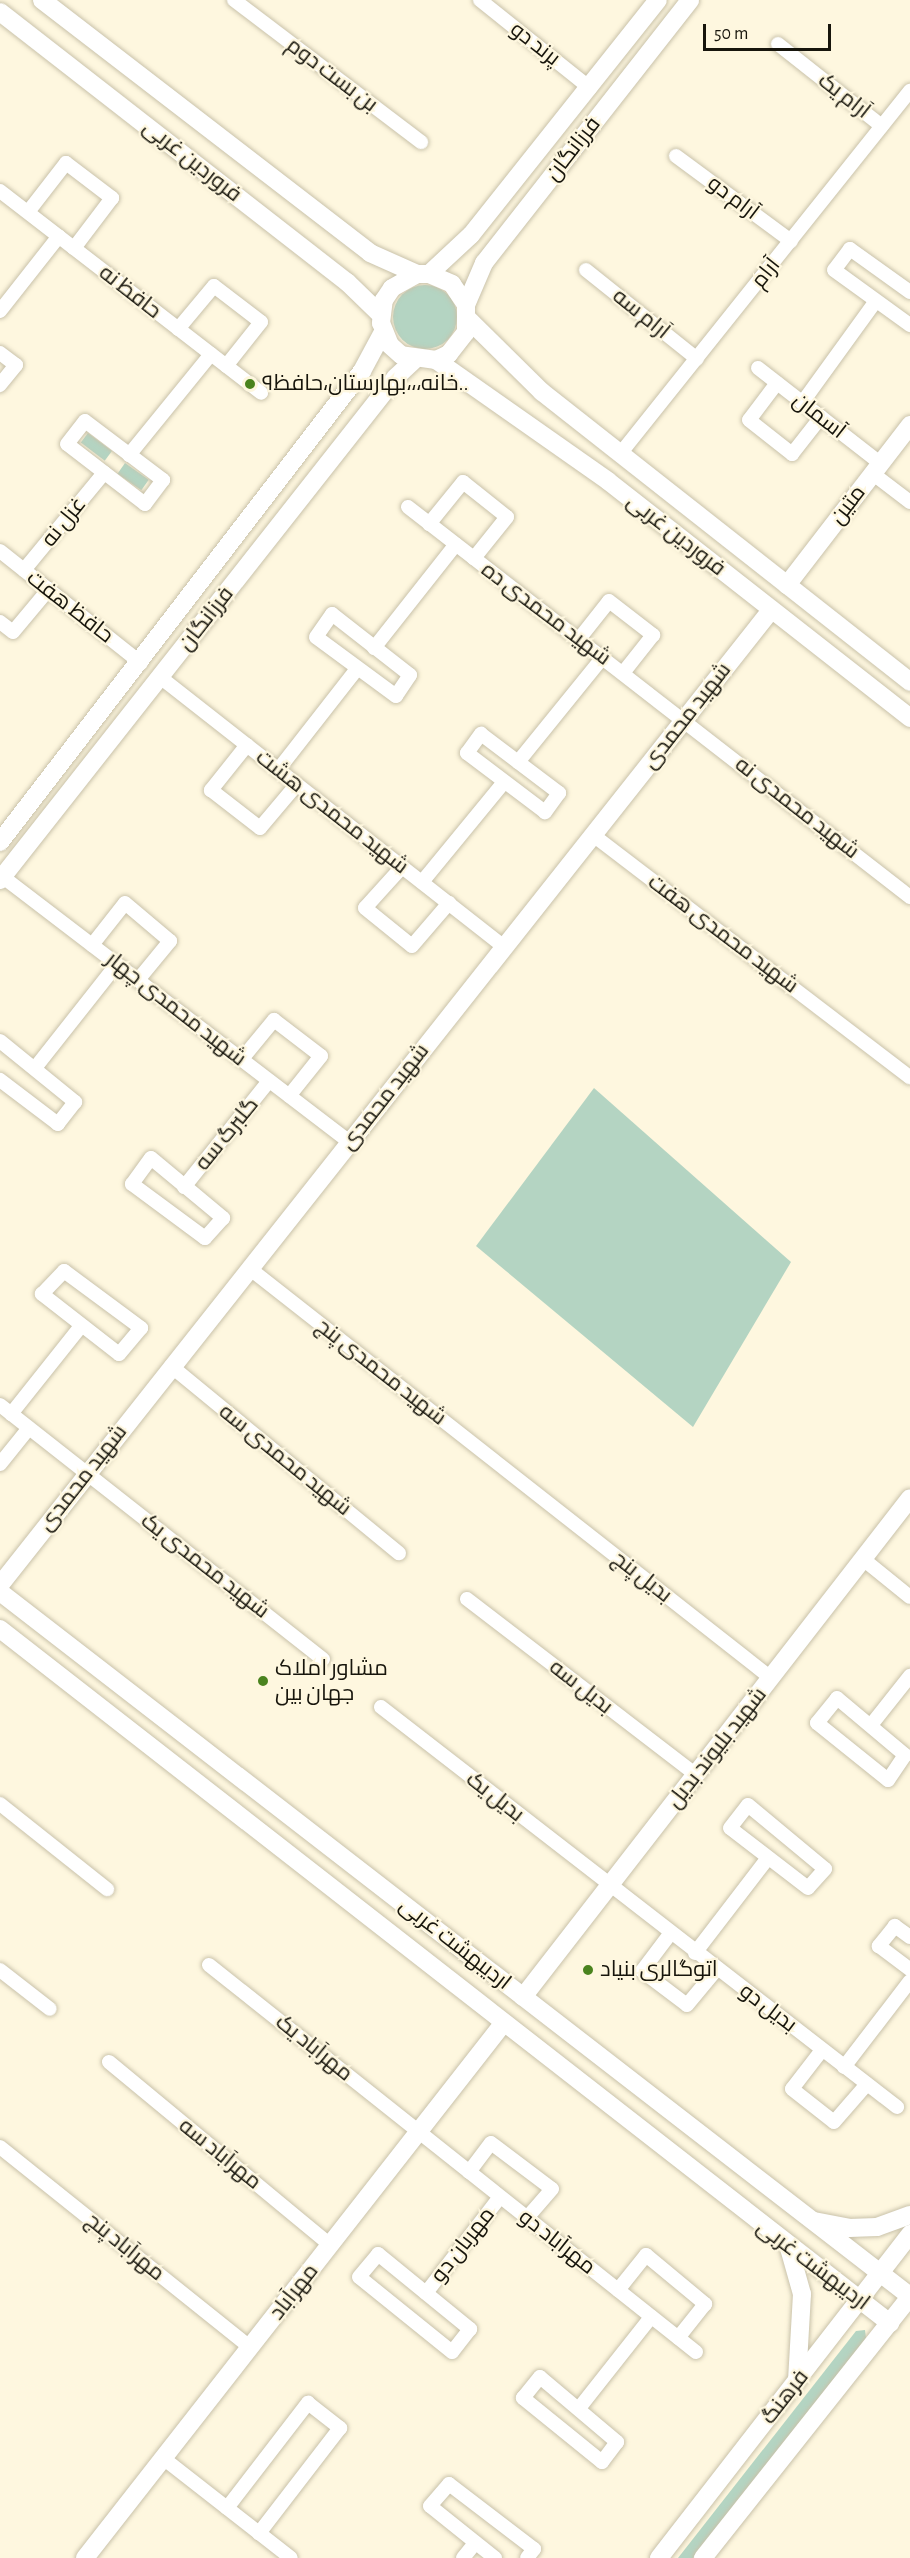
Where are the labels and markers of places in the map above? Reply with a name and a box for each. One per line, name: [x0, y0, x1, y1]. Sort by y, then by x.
place label: خانه،،،بهارستان،حافظ۹..: [262, 371, 468, 397]
marker: خانه،،،بهارستان،حافظ۹..: [243, 377, 257, 391]
place label: مشاور املاک جهان بین: [275, 1655, 388, 1706]
marker: مشاور املاک جهان بین: [256, 1674, 270, 1688]
place label: اتوگالری بنیاد: [600, 1957, 718, 1983]
marker: اتوگالری بنیاد: [581, 1963, 595, 1977]

